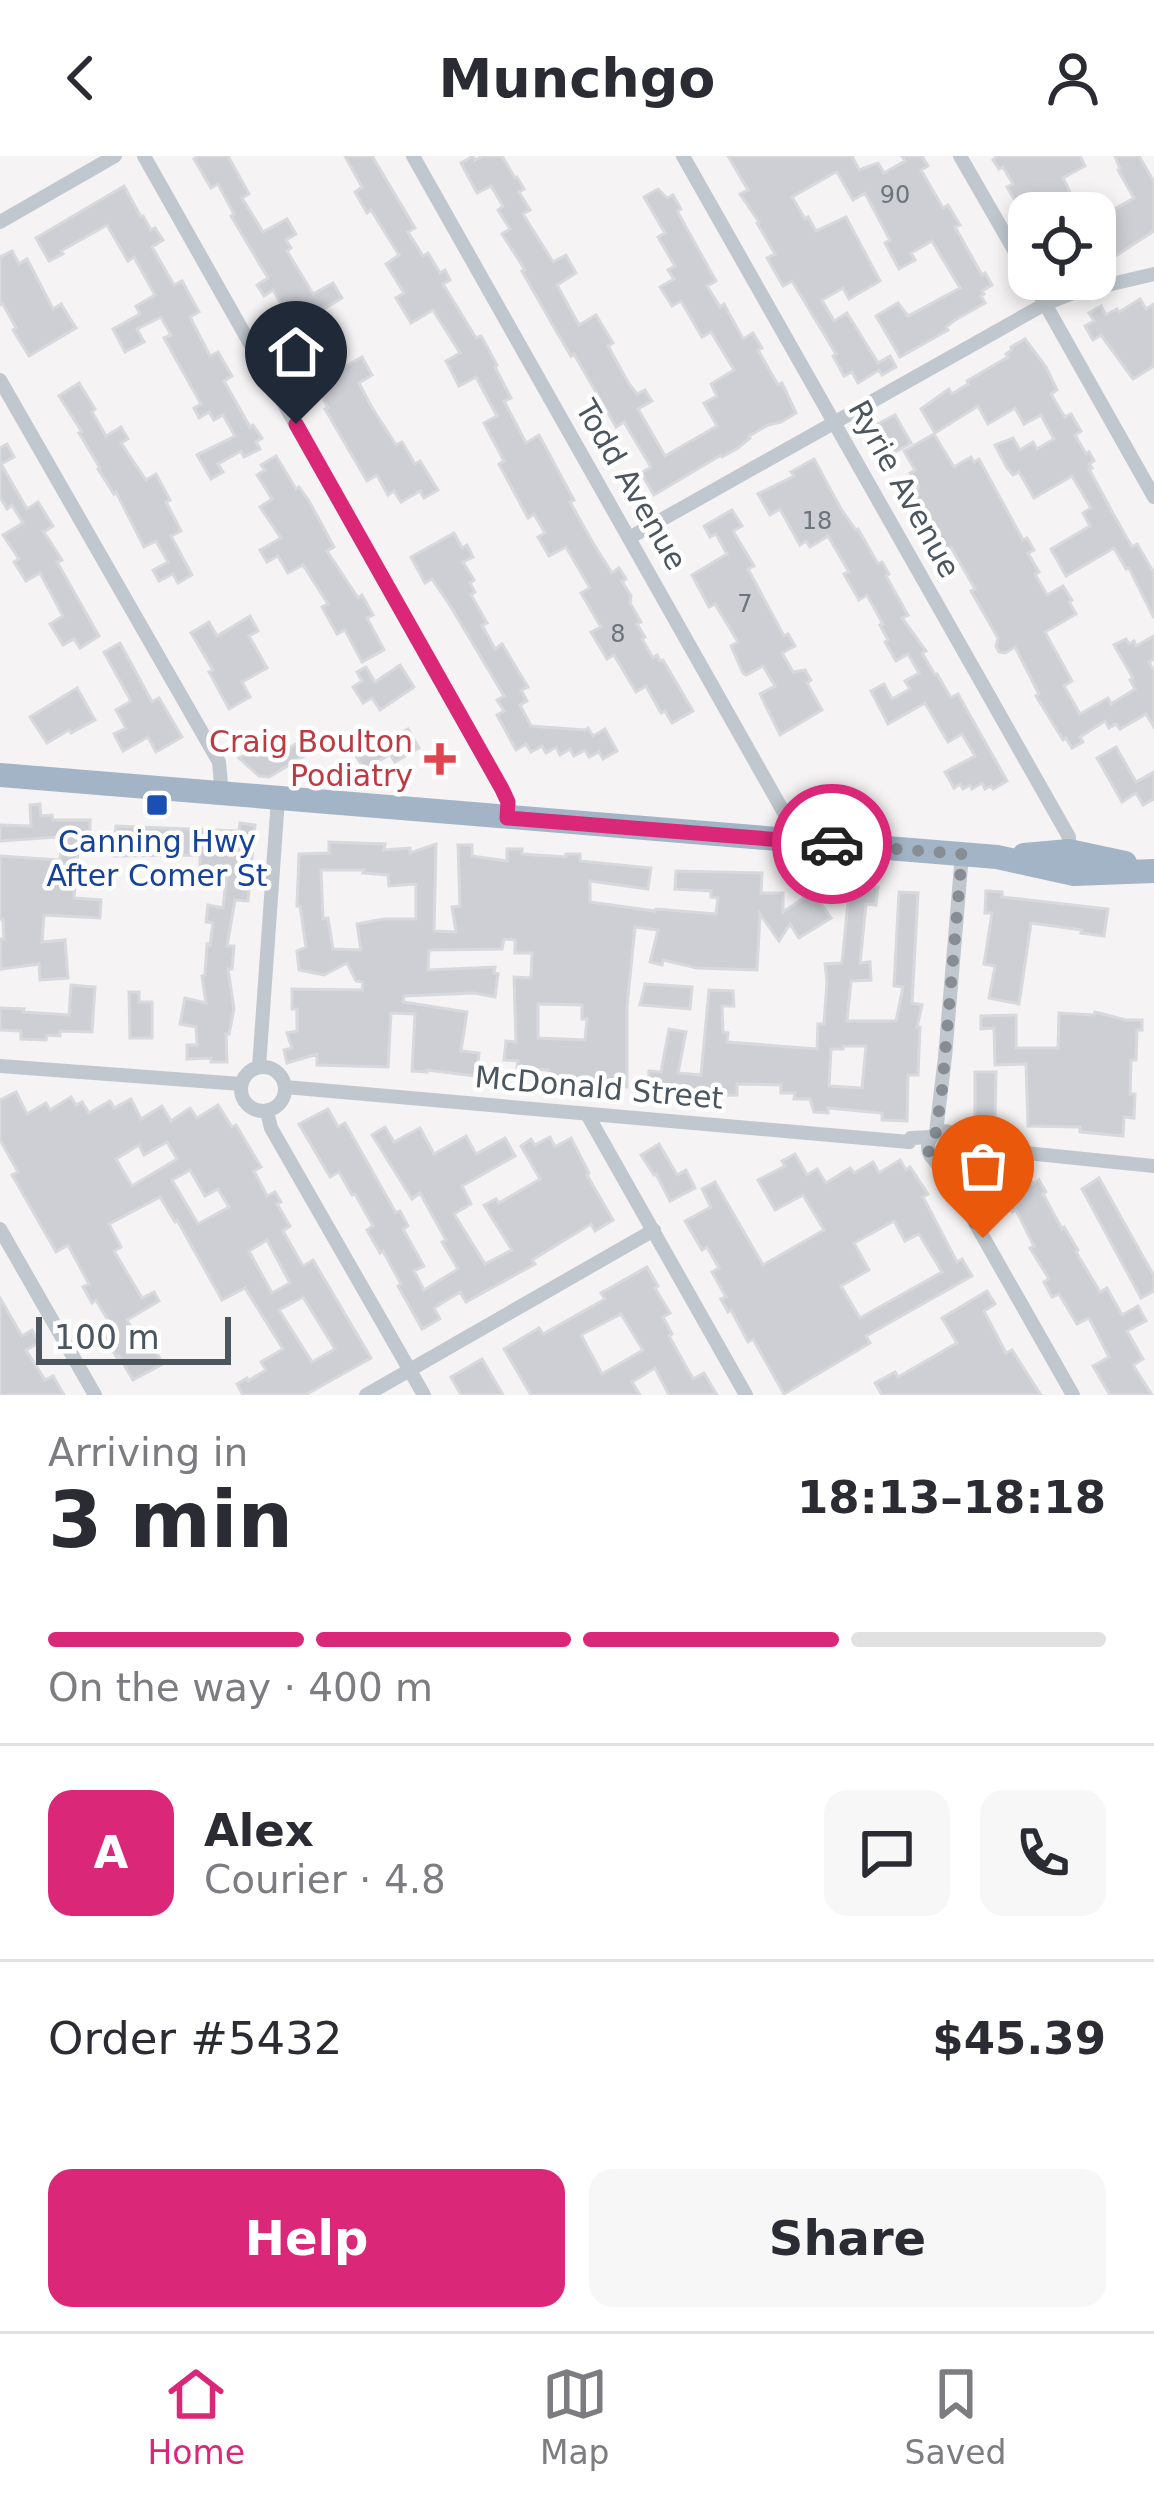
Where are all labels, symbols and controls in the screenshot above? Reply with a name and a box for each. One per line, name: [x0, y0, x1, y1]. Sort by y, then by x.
icon: back: [48, 45, 114, 111]
icon: person: [1040, 45, 1106, 111]
text: Munchgo: [439, 47, 715, 110]
house number: 90: [880, 181, 910, 209]
map controls: [1008, 192, 1116, 300]
button: locate: [1008, 192, 1116, 300]
pin: [245, 301, 347, 424]
icon: home: [263, 319, 329, 385]
street label: Todd Avenue: [568, 393, 694, 576]
street label: Ryrie Avenue: [841, 394, 968, 583]
house number: 18: [802, 507, 832, 535]
house number: 7: [737, 590, 753, 618]
house number: 8: [610, 620, 626, 648]
place label: Craig Boulton Podiatry: [209, 724, 413, 793]
marker: Craig Boulton Podiatry: [424, 743, 456, 775]
courier: [772, 784, 892, 904]
marker: Canning Hwy After Comer St: [144, 792, 170, 818]
icon: car: [799, 811, 865, 877]
place label: Canning Hwy After Comer St: [46, 824, 268, 893]
street label: McDonald Street: [473, 1059, 725, 1116]
pin: [932, 1115, 1034, 1238]
icon: bag: [950, 1133, 1016, 1199]
scale bar: [36, 1311, 231, 1364]
text: 100 m: [54, 1318, 160, 1357]
text: Arriving in: [48, 1430, 248, 1475]
text: 18:13–18:18: [797, 1471, 1106, 1524]
text: 3 min: [48, 1475, 293, 1565]
text: On the way · 400 m: [48, 1665, 433, 1710]
button: chat: [824, 1790, 950, 1916]
button: phone: [980, 1790, 1106, 1916]
text: Alex: [204, 1804, 314, 1857]
text: A: [94, 1826, 128, 1879]
text: Courier · 4.8: [204, 1857, 446, 1902]
text: Order #5432: [48, 2012, 342, 2065]
text: $45.39: [932, 2012, 1106, 2065]
button: Help: [48, 2169, 565, 2307]
button: Share: [589, 2169, 1106, 2307]
tab: Home: [147, 2361, 245, 2472]
tab: Map: [540, 2361, 610, 2472]
tab: Saved: [905, 2361, 1006, 2472]

